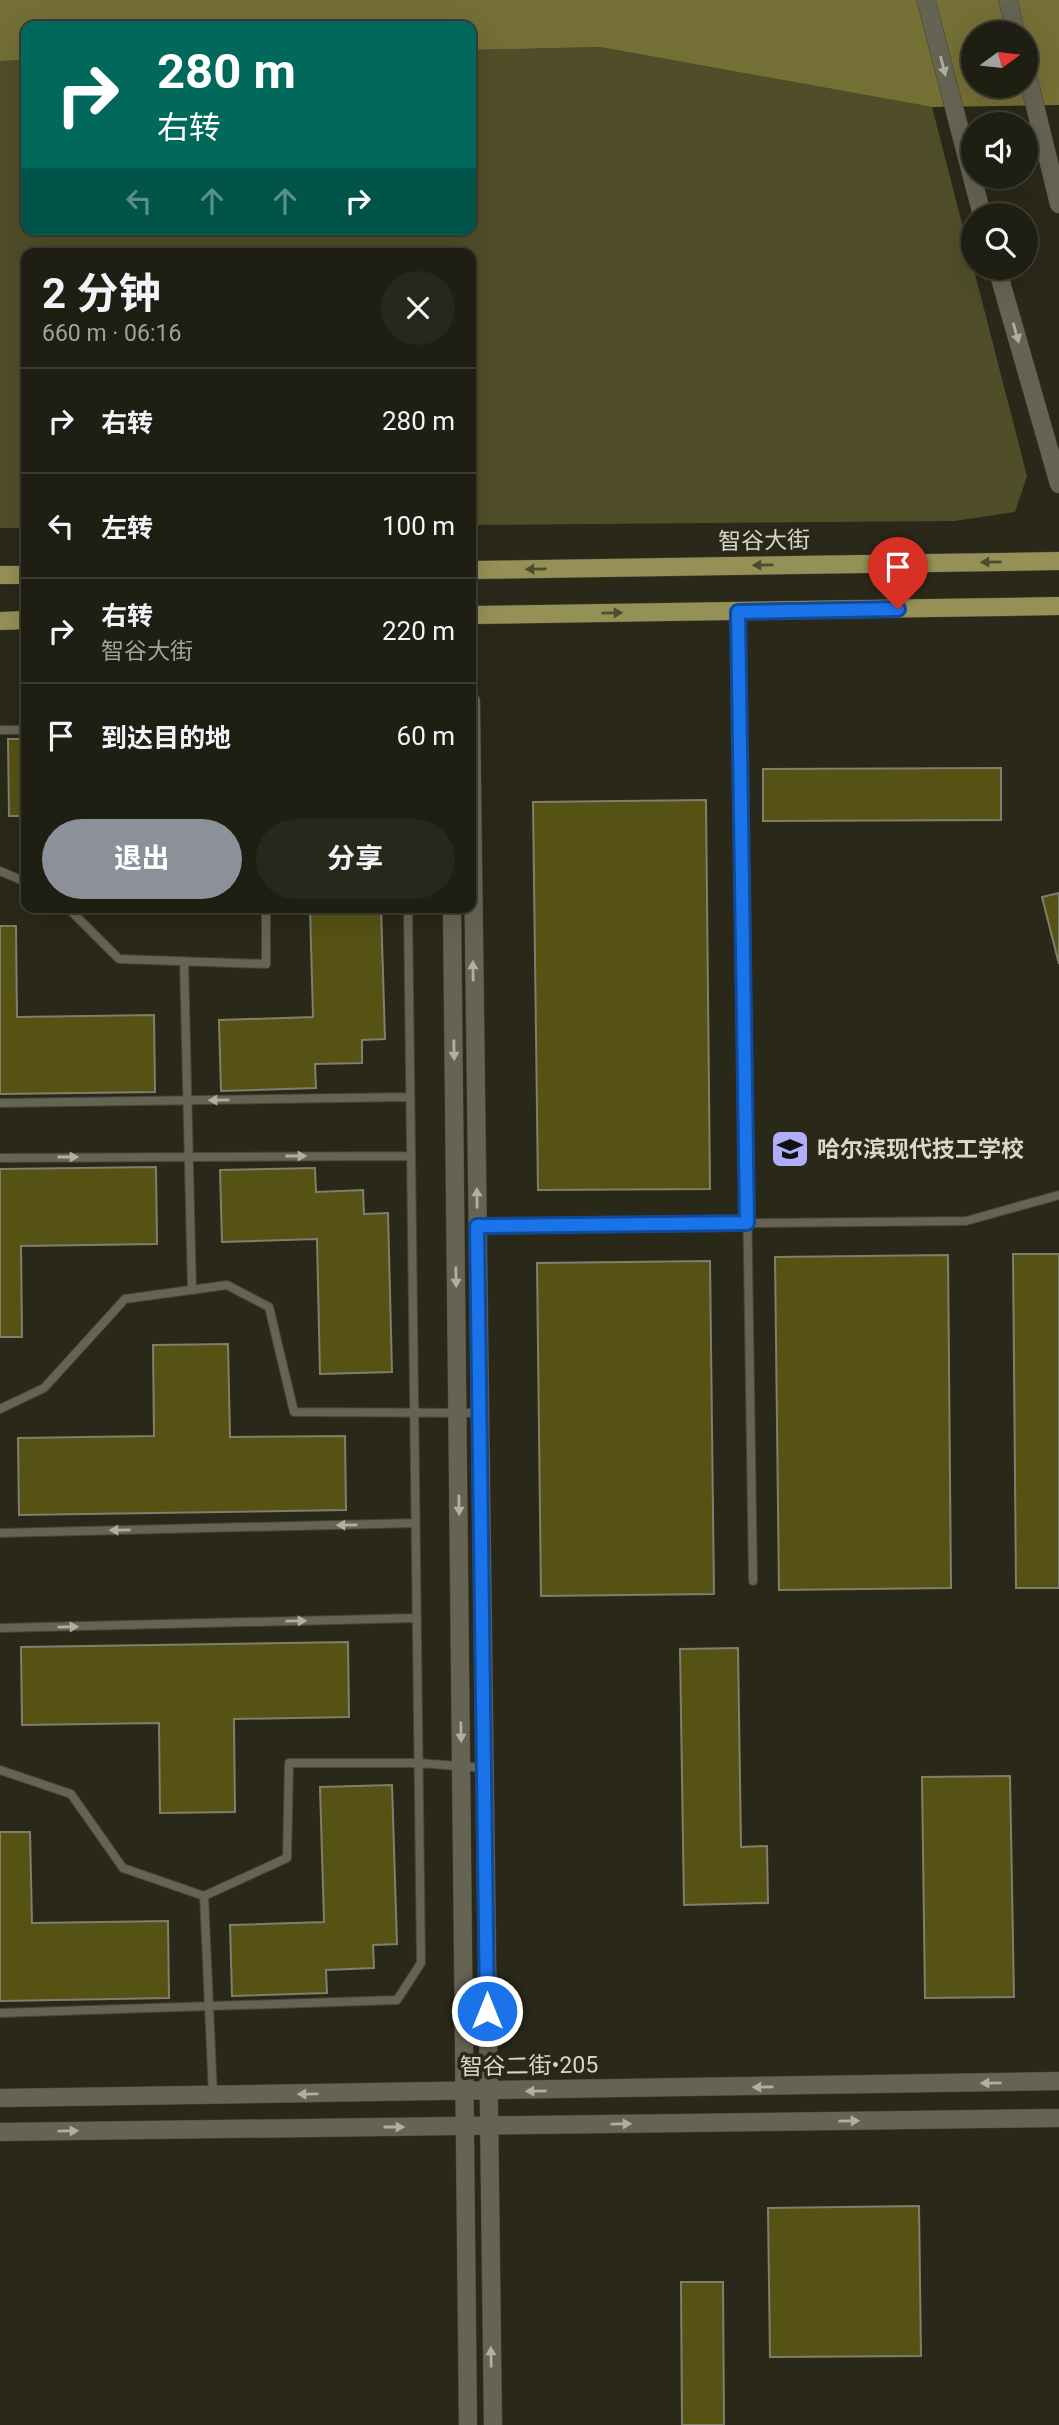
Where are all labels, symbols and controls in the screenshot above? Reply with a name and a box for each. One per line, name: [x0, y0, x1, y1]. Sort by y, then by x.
north arrow: [961, 21, 1038, 98]
map controls: [961, 21, 1038, 280]
text: 280 m: [157, 43, 296, 100]
icon: right: [42, 49, 133, 140]
one-way arrow: [938, 55, 949, 77]
text: 右转: [157, 109, 221, 147]
button: sound: [961, 112, 1038, 189]
icon: left: [120, 182, 158, 220]
icon: ahead: [193, 182, 231, 220]
icon: ahead: [266, 182, 304, 220]
icon: right: [339, 182, 377, 220]
button: search: [961, 203, 1038, 280]
text: 2 分钟: [42, 269, 161, 318]
button: close: [381, 271, 455, 345]
text: 660 m · 06:16: [42, 320, 181, 347]
one-way arrow: [1011, 323, 1022, 345]
icon: right: [42, 402, 80, 440]
text: 280 m: [382, 406, 455, 436]
text: 右转: [101, 408, 153, 438]
icon: left: [42, 507, 80, 545]
text: 100 m: [382, 511, 455, 541]
text: 左转: [101, 513, 153, 543]
street label: 智谷大街: [718, 527, 810, 555]
pin: [868, 537, 928, 609]
icon: arrive: [879, 548, 917, 586]
one-way arrow: [980, 556, 1002, 567]
one-way arrow: [752, 559, 774, 571]
one-way arrow: [525, 563, 547, 575]
text: 右转: [101, 601, 153, 631]
one-way arrow: [602, 607, 624, 619]
icon: right: [42, 612, 80, 650]
text: 220 m: [382, 616, 455, 646]
text: 智谷大街: [101, 638, 193, 665]
icon: arrive: [42, 717, 80, 755]
text: 60 m: [397, 721, 455, 751]
text: 到达目的地: [101, 723, 231, 753]
button: 退出: [42, 819, 242, 899]
button: 分享: [256, 819, 455, 899]
one-way arrow: [468, 960, 479, 982]
one-way arrow: [448, 1039, 460, 1061]
one-way arrow: [208, 1094, 230, 1105]
school or university icon: 哈尔滨现代技工学校: [769, 1128, 811, 1170]
place label: 哈尔滨现代技工学校: [817, 1136, 1024, 1163]
one-way arrow: [285, 1150, 307, 1162]
one-way arrow: [57, 1151, 79, 1163]
one-way arrow: [471, 1187, 483, 1209]
one-way arrow: [451, 1267, 462, 1289]
one-way arrow: [453, 1494, 465, 1516]
one-way arrow: [336, 1519, 358, 1530]
one-way arrow: [108, 1525, 130, 1536]
one-way arrow: [285, 1615, 307, 1627]
one-way arrow: [57, 1621, 79, 1632]
one-way arrow: [455, 1722, 467, 1744]
position arrow: [450, 1974, 524, 2048]
street label: 智谷二街•205: [460, 2051, 599, 2081]
one-way arrow: [980, 2077, 1002, 2088]
one-way arrow: [752, 2081, 774, 2093]
one-way arrow: [525, 2085, 547, 2097]
one-way arrow: [297, 2088, 319, 2100]
one-way arrow: [838, 2115, 860, 2127]
one-way arrow: [610, 2118, 632, 2130]
one-way arrow: [383, 2121, 405, 2133]
one-way arrow: [57, 2125, 79, 2137]
one-way arrow: [486, 2346, 497, 2368]

